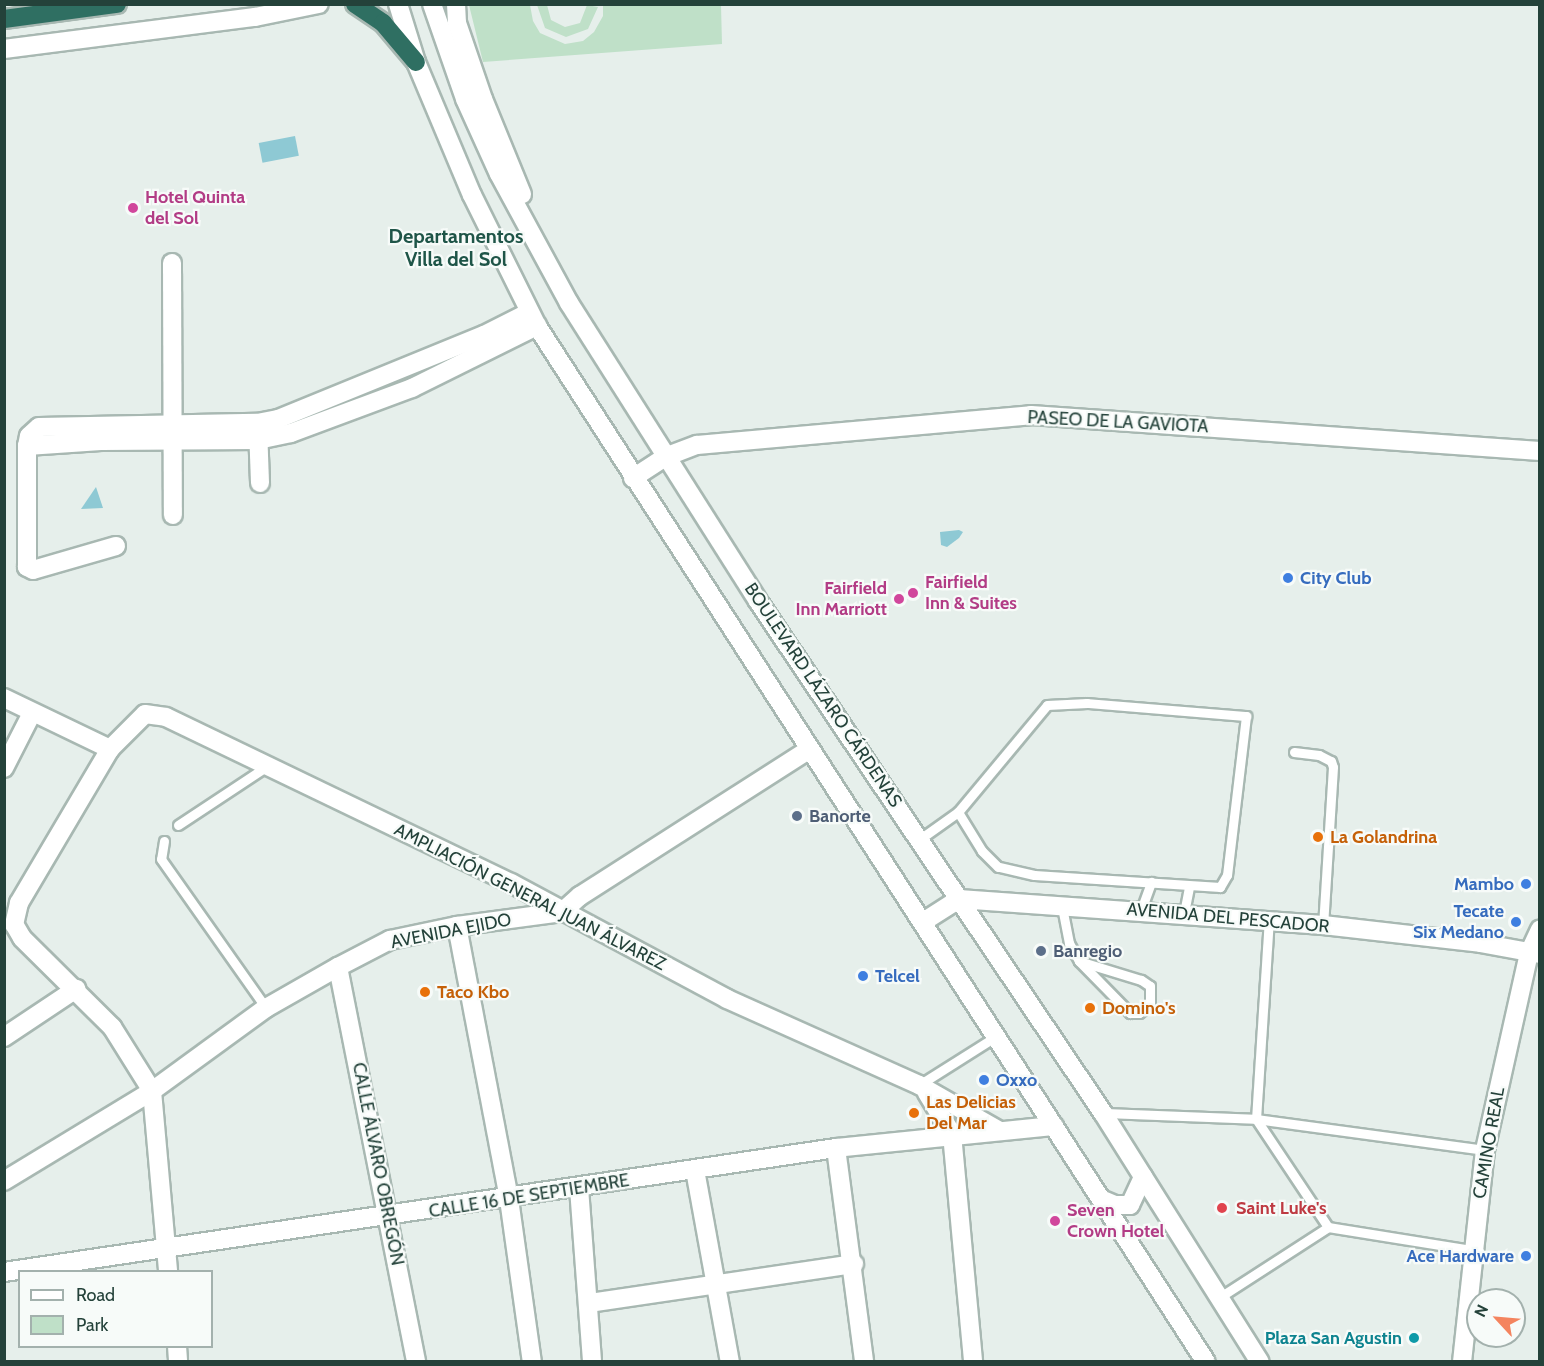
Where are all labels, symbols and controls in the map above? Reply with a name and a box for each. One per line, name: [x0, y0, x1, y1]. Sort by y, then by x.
place label: Hotel Quinta del Sol: [145, 187, 245, 230]
marker: Hotel Quinta del Sol: [126, 201, 140, 215]
district label: Departamentos Villa del Sol: [389, 224, 523, 271]
street label: PASEO DE LA GAVIOTA: [1027, 406, 1209, 438]
place label: City Club: [1300, 567, 1371, 589]
marker: City Club: [1281, 571, 1295, 585]
place label: Fairfield Inn & Suites: [925, 572, 1017, 614]
place label: Fairfield Inn Marriott: [796, 578, 887, 620]
street label: BOULEVARD LÁZARO CÁRDENAS: [740, 579, 906, 811]
marker: Fairfield Inn & Suites: [906, 586, 920, 600]
marker: Fairfield Inn Marriott: [892, 592, 906, 606]
place label: Banorte: [809, 805, 871, 827]
marker: Banorte: [790, 809, 804, 823]
street label: AMPLIACIÓN GENERAL JUAN ÁLVAREZ: [391, 819, 669, 975]
place label: La Golandrina: [1330, 826, 1437, 848]
marker: La Golandrina: [1311, 830, 1325, 844]
place label: Mambo: [1454, 873, 1514, 895]
marker: Mambo: [1519, 877, 1533, 891]
street label: AVENIDA DEL PESCADOR: [1126, 898, 1330, 938]
place label: Tecate Six Medano: [1413, 901, 1504, 944]
street label: AVENIDA EJIDO: [389, 909, 513, 953]
marker: Tecate Six Medano: [1509, 915, 1523, 929]
place label: Banregio: [1053, 940, 1122, 962]
marker: Banregio: [1034, 944, 1048, 958]
place label: Telcel: [875, 965, 920, 987]
marker: Telcel: [856, 969, 870, 983]
place label: Taco Kbo: [437, 981, 509, 1003]
marker: Taco Kbo: [418, 985, 432, 999]
place label: Domino's: [1102, 997, 1176, 1019]
marker: Domino's: [1083, 1001, 1097, 1015]
street label: CALLE ÁLVARO OBREGÓN: [348, 1061, 408, 1267]
place label: Oxxo: [996, 1069, 1037, 1091]
marker: Oxxo: [977, 1073, 991, 1087]
street label: CAMINO REAL: [1469, 1086, 1509, 1200]
place label: Las Delicias Del Mar: [926, 1092, 1016, 1134]
marker: Las Delicias Del Mar: [907, 1106, 921, 1120]
street label: CALLE 16 DE SEPTIEMBRE: [427, 1169, 631, 1223]
place label: Saint Luke's: [1236, 1197, 1327, 1219]
marker: Saint Luke's: [1213, 1199, 1231, 1217]
place label: Seven Crown Hotel: [1067, 1200, 1164, 1242]
marker: Seven Crown Hotel: [1048, 1214, 1062, 1228]
place label: Ace Hardware: [1407, 1245, 1514, 1267]
marker: Ace Hardware: [1519, 1249, 1533, 1263]
legend: [18, 1270, 213, 1348]
text: Road: [76, 1284, 115, 1306]
north arrow: [1466, 1288, 1526, 1348]
text: N: [1470, 1302, 1492, 1320]
text: Park: [76, 1314, 108, 1336]
place label: Plaza San Agustin: [1265, 1327, 1402, 1349]
marker: Plaza San Agustin: [1407, 1331, 1421, 1345]

